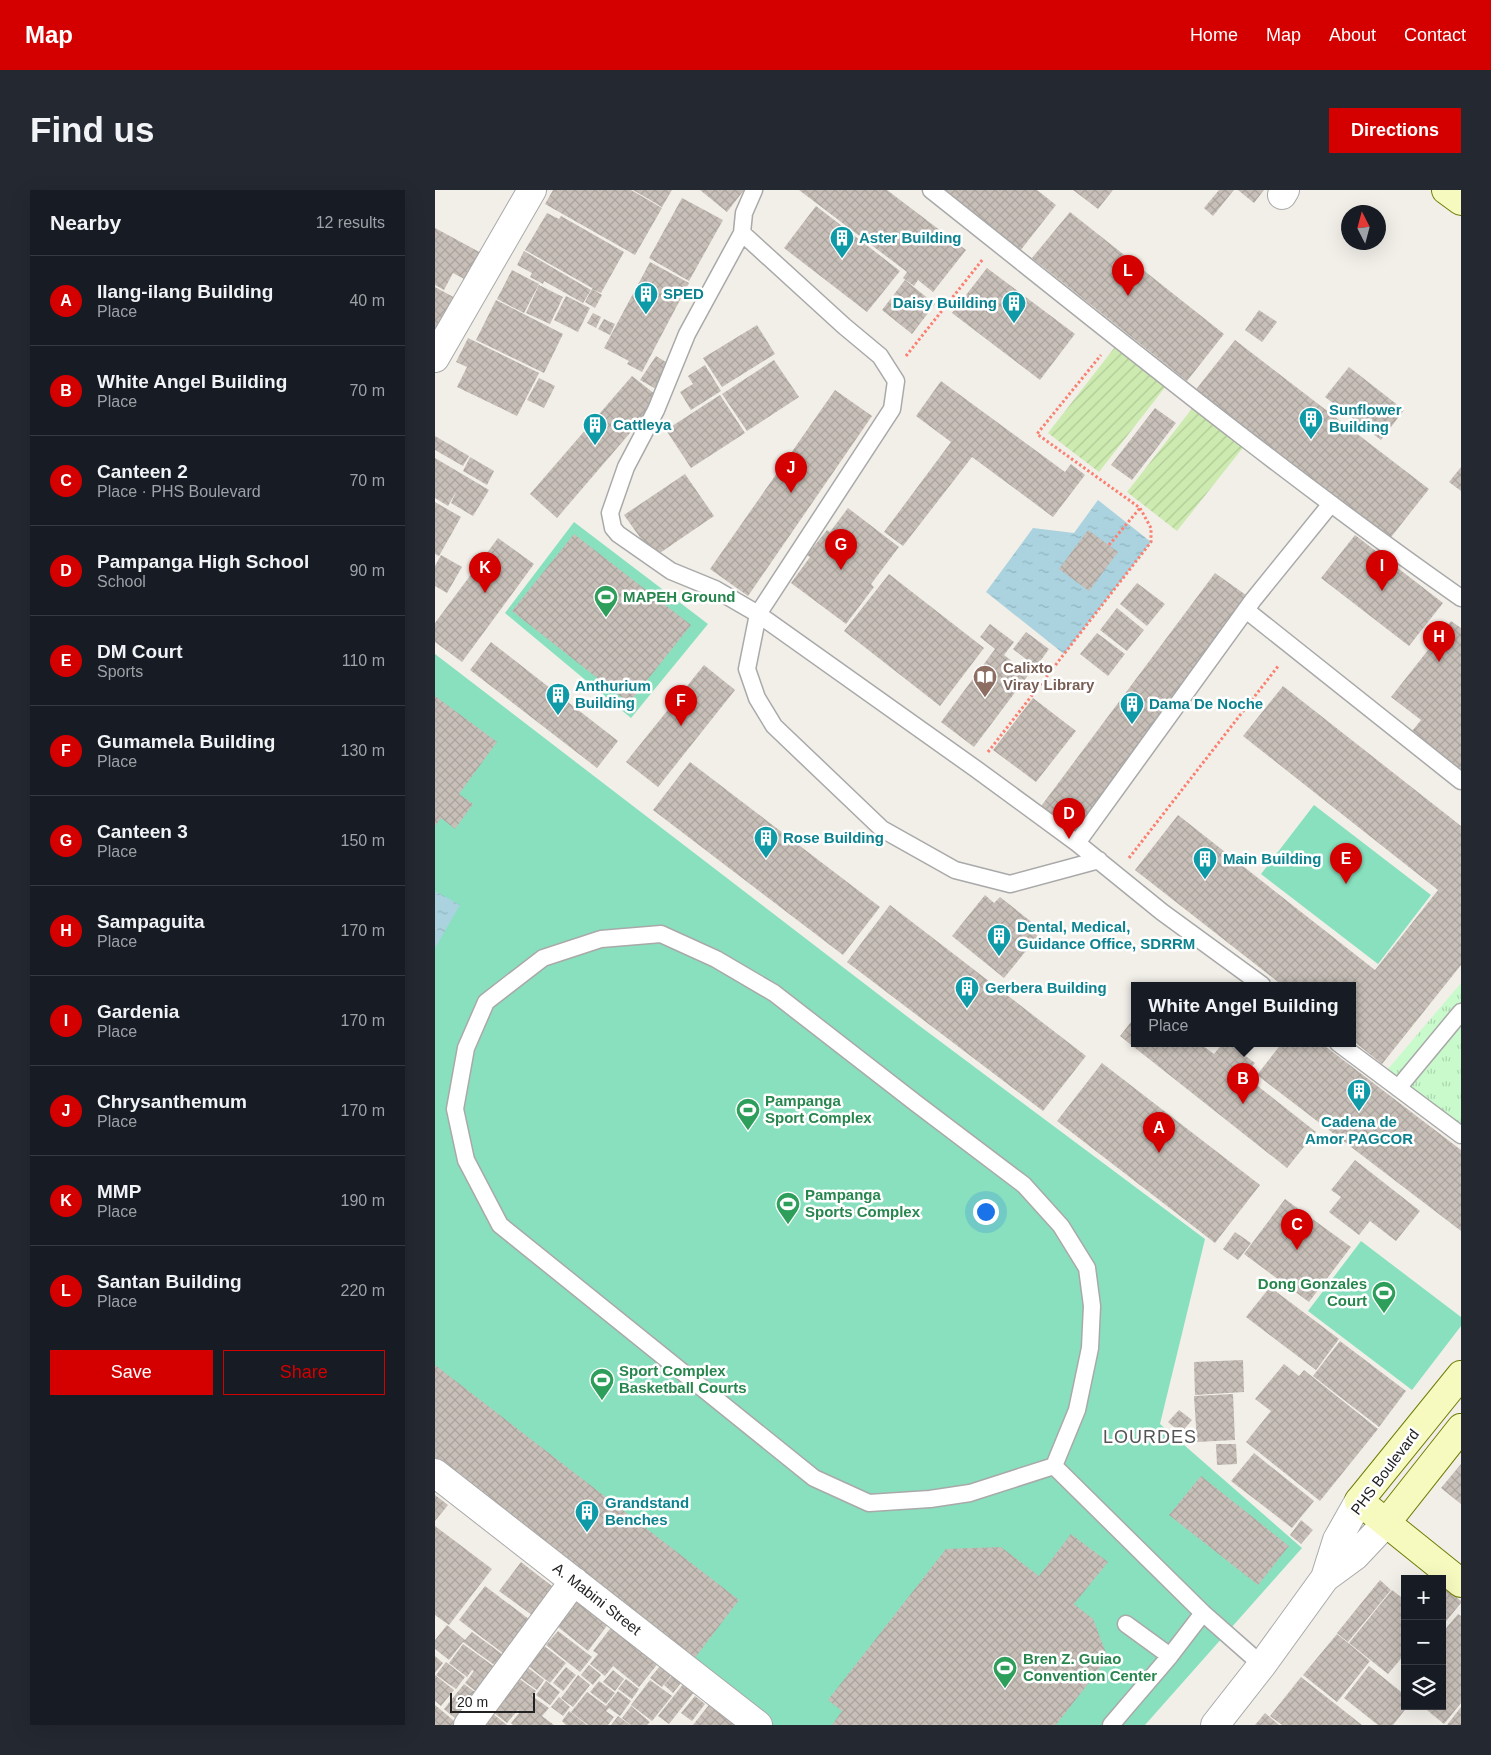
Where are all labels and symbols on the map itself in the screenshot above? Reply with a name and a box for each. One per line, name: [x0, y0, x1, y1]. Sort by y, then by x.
north arrow: [1341, 205, 1386, 250]
building icon: Aster Building: [829, 225, 855, 259]
place label: Aster Building: [859, 229, 962, 246]
pin: L: [1112, 255, 1144, 296]
building icon: SPED: [633, 281, 659, 315]
place label: SPED: [663, 285, 704, 302]
building icon: Daisy Building: [1001, 290, 1027, 324]
place label: Daisy Building: [893, 294, 997, 311]
place label: Sunflower Building: [1329, 401, 1402, 435]
building icon: Sunflower Building: [1298, 406, 1324, 440]
building icon: Cattleya: [582, 412, 608, 446]
place label: Cattleya: [613, 416, 672, 433]
pin: J: [775, 452, 807, 493]
pin: G: [825, 529, 857, 570]
pin: I: [1366, 550, 1398, 591]
pin: K: [469, 552, 501, 593]
sports icon: MAPEH Ground: [593, 584, 619, 618]
place label: MAPEH Ground: [623, 588, 736, 605]
pin: H: [1423, 621, 1455, 662]
place label: Calixto Viray Library: [1003, 659, 1095, 693]
library icon: Calixto Viray Library: [972, 664, 998, 698]
place label: Anthurium Building: [575, 677, 651, 711]
building icon: Anthurium Building: [545, 682, 571, 716]
pin: F: [665, 685, 697, 726]
building icon: Dama De Noche: [1119, 691, 1145, 725]
place label: Dama De Noche: [1149, 695, 1263, 712]
pin: D: [1053, 798, 1085, 839]
building icon: Rose Building: [753, 825, 779, 859]
place label: Rose Building: [783, 829, 884, 846]
pin: E: [1330, 843, 1362, 884]
building icon: Main Building: [1192, 846, 1218, 880]
place label: Main Building: [1223, 850, 1321, 867]
place label: Dental, Medical, Guidance Office, SDRRM: [1017, 918, 1195, 952]
building icon: Dental, Medical, Guidance Office, SDRRM: [986, 923, 1012, 957]
building icon: Gerbera Building: [954, 975, 980, 1009]
place label: Gerbera Building: [985, 979, 1107, 996]
pin: B: [1227, 1063, 1259, 1104]
building icon: Cadena de Amor PAGCOR: [1346, 1078, 1372, 1112]
place label: Pampanga Sport Complex: [765, 1092, 872, 1126]
sports icon: Pampanga Sport Complex: [735, 1097, 761, 1131]
pin: A: [1143, 1112, 1175, 1153]
place label: Cadena de Amor PAGCOR: [1305, 1113, 1413, 1147]
place label: Pampanga Sports Complex: [805, 1186, 921, 1220]
sports icon: Pampanga Sports Complex: [775, 1191, 801, 1225]
your location: [973, 1199, 999, 1225]
pin: C: [1281, 1209, 1313, 1250]
place label: Dong Gonzales Court: [1258, 1275, 1367, 1309]
sports icon: Dong Gonzales Court: [1371, 1280, 1397, 1314]
place label: Sport Complex Basketball Courts: [619, 1362, 747, 1396]
sports icon: Sport Complex Basketball Courts: [589, 1367, 615, 1401]
street label: PHS Boulevard: [1347, 1426, 1422, 1518]
district label: LOURDES: [1103, 1427, 1197, 1447]
place label: Grandstand Benches: [605, 1494, 689, 1528]
building icon: Grandstand Benches: [574, 1499, 600, 1533]
street label: A. Mabini Street: [550, 1559, 645, 1639]
place label: Bren Z. Guiao Convention Center: [1023, 1650, 1157, 1684]
sports icon: Bren Z. Guiao Convention Center: [992, 1655, 1018, 1689]
scale bar: [450, 1690, 535, 1713]

